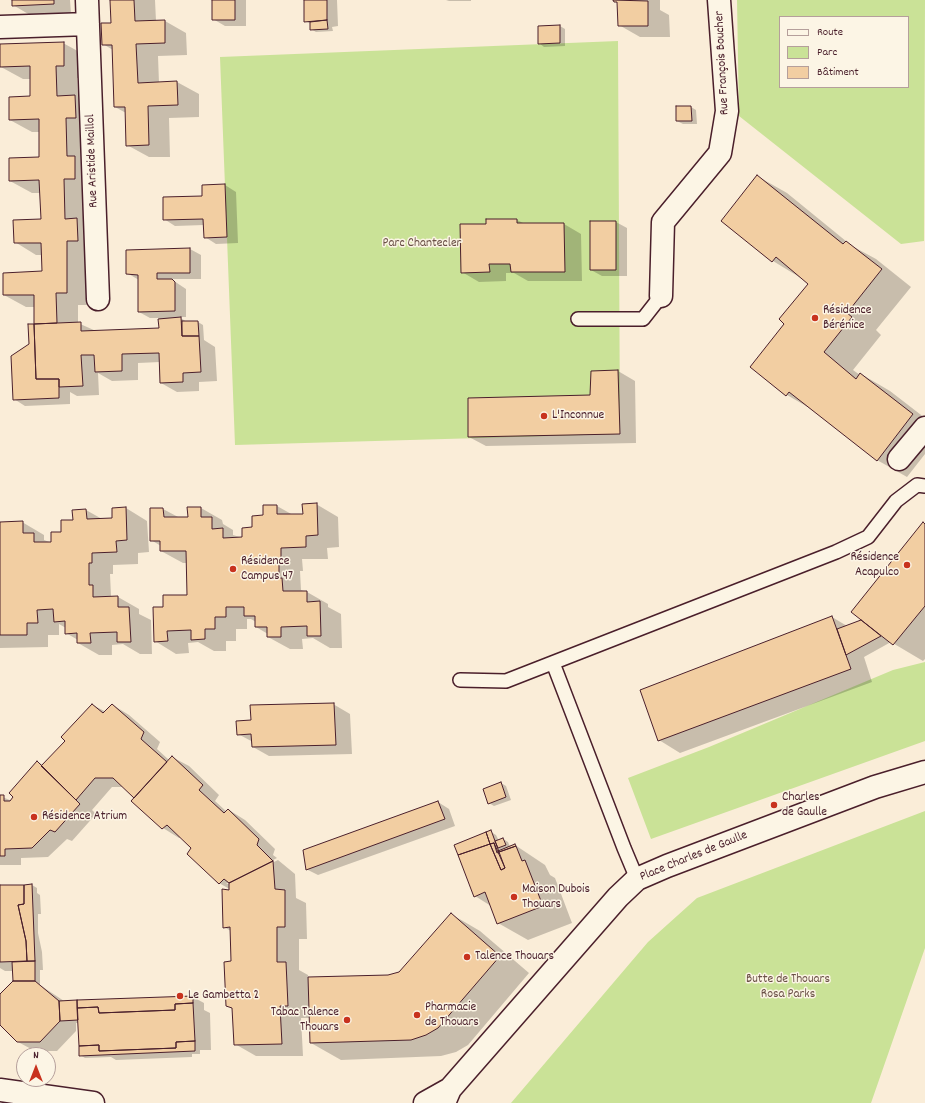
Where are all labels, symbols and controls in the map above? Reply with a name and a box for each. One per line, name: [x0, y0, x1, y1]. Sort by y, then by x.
street label: Rue François Boucher: [712, 10, 734, 116]
legend: [779, 16, 909, 88]
text: Route: [817, 24, 843, 41]
text: Parc: [817, 44, 837, 61]
text: Bâtiment: [817, 64, 859, 81]
street label: Rue Aristide Maillol: [84, 114, 102, 208]
park label: Parc Chantecler: [383, 236, 461, 252]
place label: Résidence Bérénice: [823, 303, 872, 334]
marker: Résidence Bérénice: [810, 313, 820, 323]
place label: L'Inconnue: [552, 408, 604, 424]
marker: L'Inconnue: [539, 411, 549, 421]
place label: Résidence Acapulco: [850, 550, 899, 581]
place label: Résidence Campus 47: [241, 554, 293, 585]
marker: Résidence Acapulco: [902, 560, 912, 570]
marker: Résidence Campus 47: [228, 564, 238, 574]
place label: Charles de Gaulle: [782, 790, 827, 821]
marker: Charles de Gaulle: [769, 800, 779, 810]
place label: Résidence Atrium: [42, 809, 127, 825]
marker: Résidence Atrium: [29, 812, 39, 822]
street label: Place Charles de Gaulle: [638, 828, 750, 886]
place label: Maison Dubois Thouars: [522, 882, 590, 913]
marker: Maison Dubois Thouars: [509, 892, 519, 902]
place label: Talence Thouars: [475, 949, 554, 965]
marker: Talence Thouars: [462, 952, 472, 962]
park label: Butte de Thouars Rosa Parks: [746, 972, 830, 1003]
place label: Le Gambetta 2: [188, 988, 259, 1004]
marker: Le Gambetta 2: [175, 991, 185, 1001]
place label: Pharmacie de Thouars: [425, 1000, 479, 1031]
place label: Tabac Talence Thouars: [271, 1005, 339, 1036]
marker: Pharmacie de Thouars: [412, 1010, 422, 1020]
marker: Tabac Talence Thouars: [342, 1015, 352, 1025]
north arrow: [16, 1047, 56, 1087]
text: N: [33, 1048, 39, 1064]

